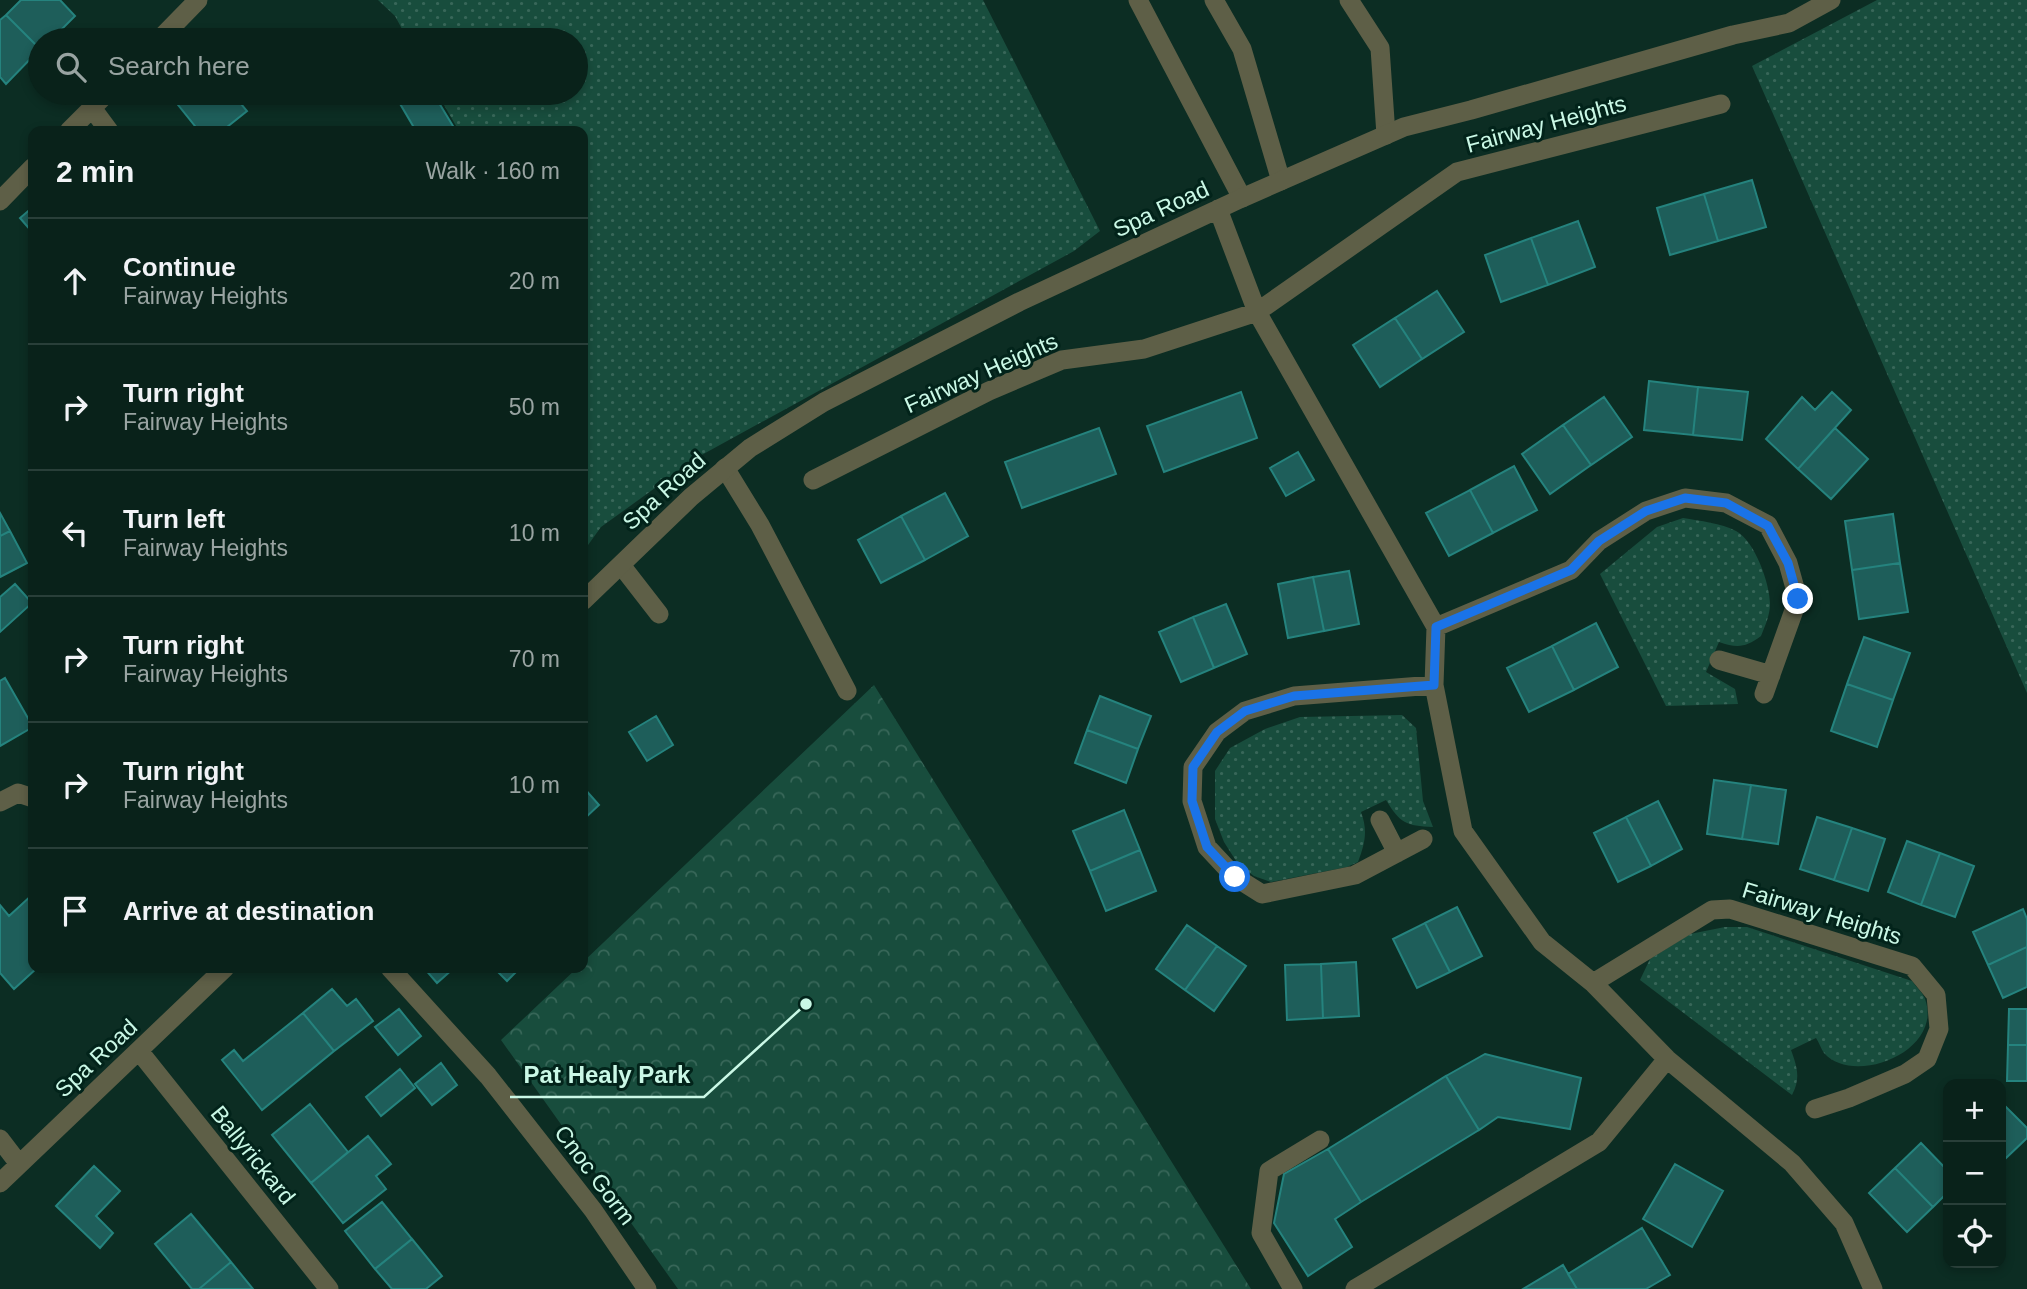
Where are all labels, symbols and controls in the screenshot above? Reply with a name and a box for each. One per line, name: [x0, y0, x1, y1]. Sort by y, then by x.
search box: [28, 28, 588, 105]
icon: search: [52, 48, 90, 86]
text: Search here: [108, 51, 250, 81]
street label: Fairway Heights: [1463, 90, 1629, 158]
text: 2 min: [56, 155, 134, 188]
text: Walk · 160 m: [425, 158, 560, 184]
street label: Spa Road: [1109, 176, 1213, 242]
text: Continue: [123, 252, 236, 282]
icon: ahead: [56, 262, 94, 300]
text: 20 m: [509, 268, 560, 294]
text: Fairway Heights: [123, 283, 288, 309]
street label: Fairway Heights: [900, 328, 1062, 418]
text: Turn right: [123, 378, 244, 408]
icon: right: [56, 388, 94, 426]
text: 50 m: [509, 394, 560, 420]
text: Fairway Heights: [123, 409, 288, 435]
street label: Spa Road: [617, 447, 711, 535]
text: Turn left: [123, 504, 225, 534]
icon: left: [56, 514, 94, 552]
text: 10 m: [509, 520, 560, 546]
text: Fairway Heights: [123, 535, 288, 561]
route end: [1782, 583, 1813, 614]
text: Turn right: [123, 630, 244, 660]
icon: right: [56, 640, 94, 678]
text: 70 m: [509, 646, 560, 672]
text: Fairway Heights: [123, 661, 288, 687]
text: Turn right: [123, 756, 244, 786]
icon: right: [56, 766, 94, 804]
text: 10 m: [509, 772, 560, 798]
text: Fairway Heights: [123, 787, 288, 813]
route start: [1219, 861, 1250, 892]
street label: Fairway Heights: [1739, 876, 1905, 950]
icon: arrive: [56, 892, 94, 930]
text: Arrive at destination: [123, 896, 374, 926]
street label: Spa Road: [50, 1014, 142, 1102]
callout: Pat Healy Park: [510, 1052, 704, 1097]
text: Pat Healy Park: [524, 1061, 691, 1088]
map controls: [1943, 1079, 2006, 1268]
button: +: [1943, 1079, 2006, 1142]
street label: Ballyrickard: [205, 1101, 301, 1209]
street label: Cnoc Gorm: [549, 1120, 641, 1230]
button: −: [1943, 1142, 2006, 1205]
button: locate: [1943, 1205, 2006, 1268]

